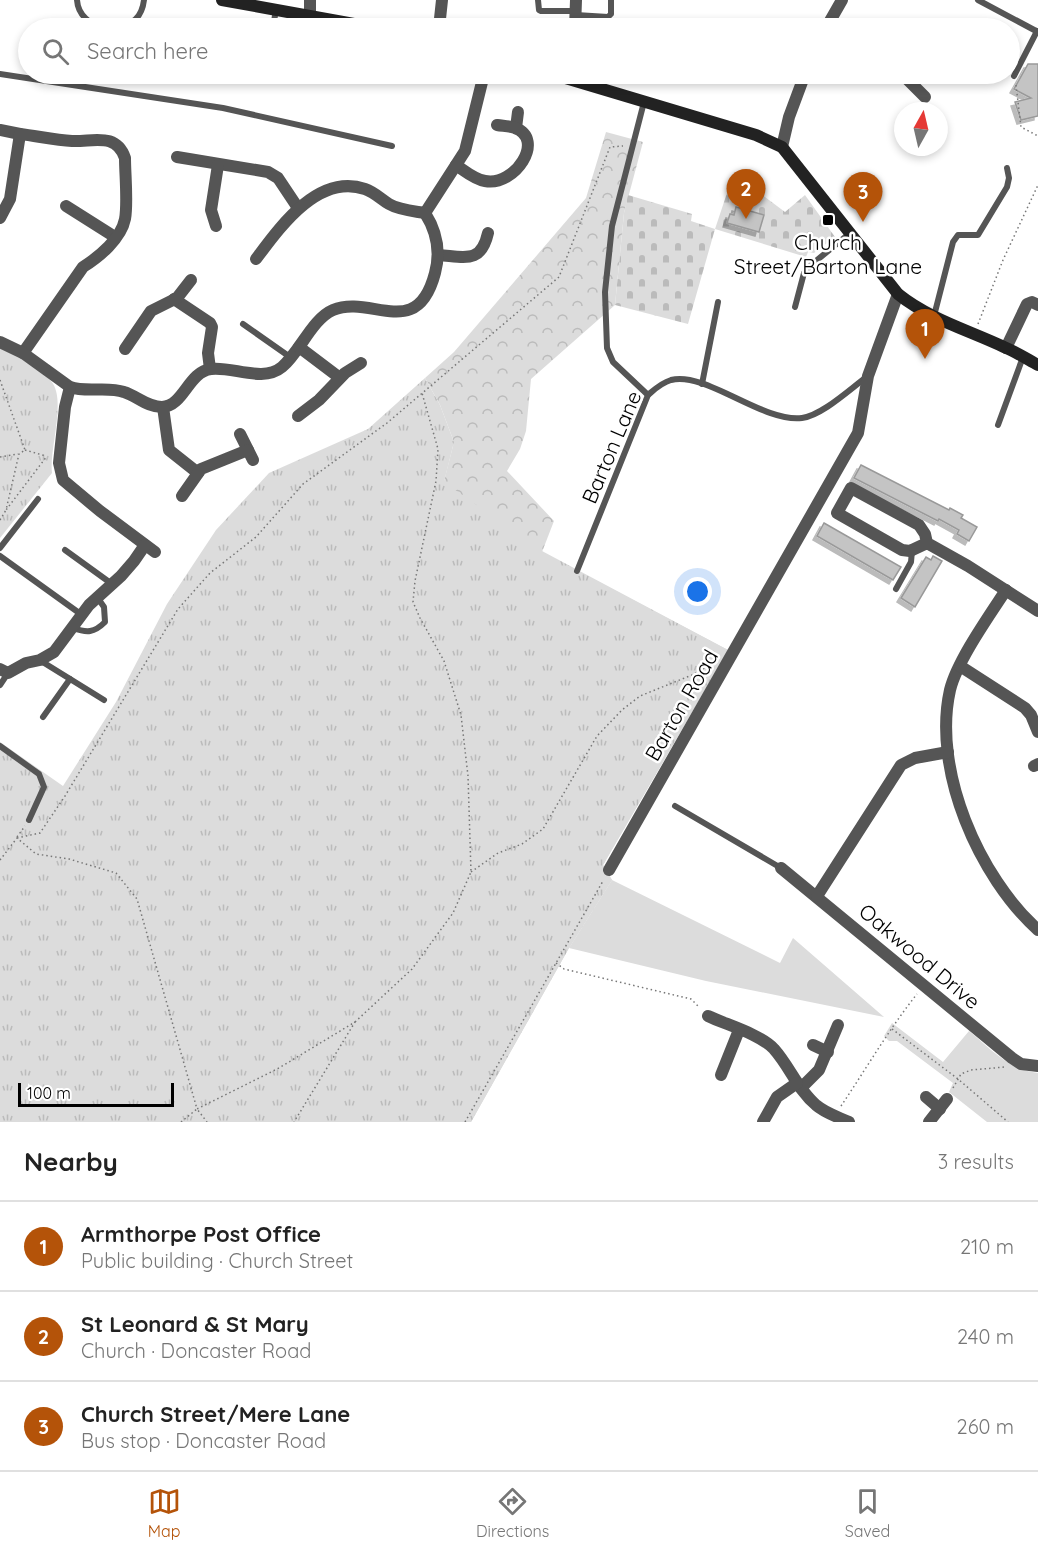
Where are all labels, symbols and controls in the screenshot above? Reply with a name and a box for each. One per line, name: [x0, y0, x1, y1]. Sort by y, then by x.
search box: [18, 18, 1020, 84]
icon: search: [39, 35, 72, 68]
text: Search here: [87, 37, 208, 65]
north arrow: [894, 102, 948, 156]
pin: 2: [726, 170, 766, 219]
pin: 3: [844, 172, 882, 222]
marker: Church Street/Barton Lane: [821, 213, 835, 227]
place label: Church Street/Barton Lane: [734, 229, 922, 279]
pin: 1: [906, 310, 944, 359]
street label: Barton Lane: [576, 387, 646, 507]
your location: [683, 577, 712, 606]
street label: Barton Road: [639, 645, 723, 765]
street label: Oakwood Drive: [854, 898, 986, 1014]
scale bar: [18, 1080, 174, 1108]
text: 100 m: [27, 1083, 71, 1103]
text: Nearby: [24, 1145, 118, 1178]
text: 3 results: [938, 1149, 1014, 1174]
text: Armthorpe Post Office: [81, 1220, 321, 1248]
text: 1: [40, 1234, 47, 1259]
text: 210 m: [960, 1234, 1014, 1259]
text: Public building · Church Street: [81, 1248, 353, 1273]
text: St Leonard & St Mary: [81, 1310, 309, 1338]
text: 2: [38, 1324, 49, 1349]
text: 240 m: [957, 1324, 1014, 1349]
text: Church · Doncaster Road: [81, 1338, 311, 1363]
text: Church Street/Mere Lane: [81, 1400, 350, 1428]
text: 3: [38, 1414, 49, 1439]
text: 260 m: [957, 1414, 1014, 1439]
text: Bus stop · Doncaster Road: [81, 1428, 326, 1453]
tab: Map: [148, 1485, 181, 1541]
tab: Directions: [476, 1485, 549, 1541]
tab: Saved: [845, 1485, 890, 1541]

